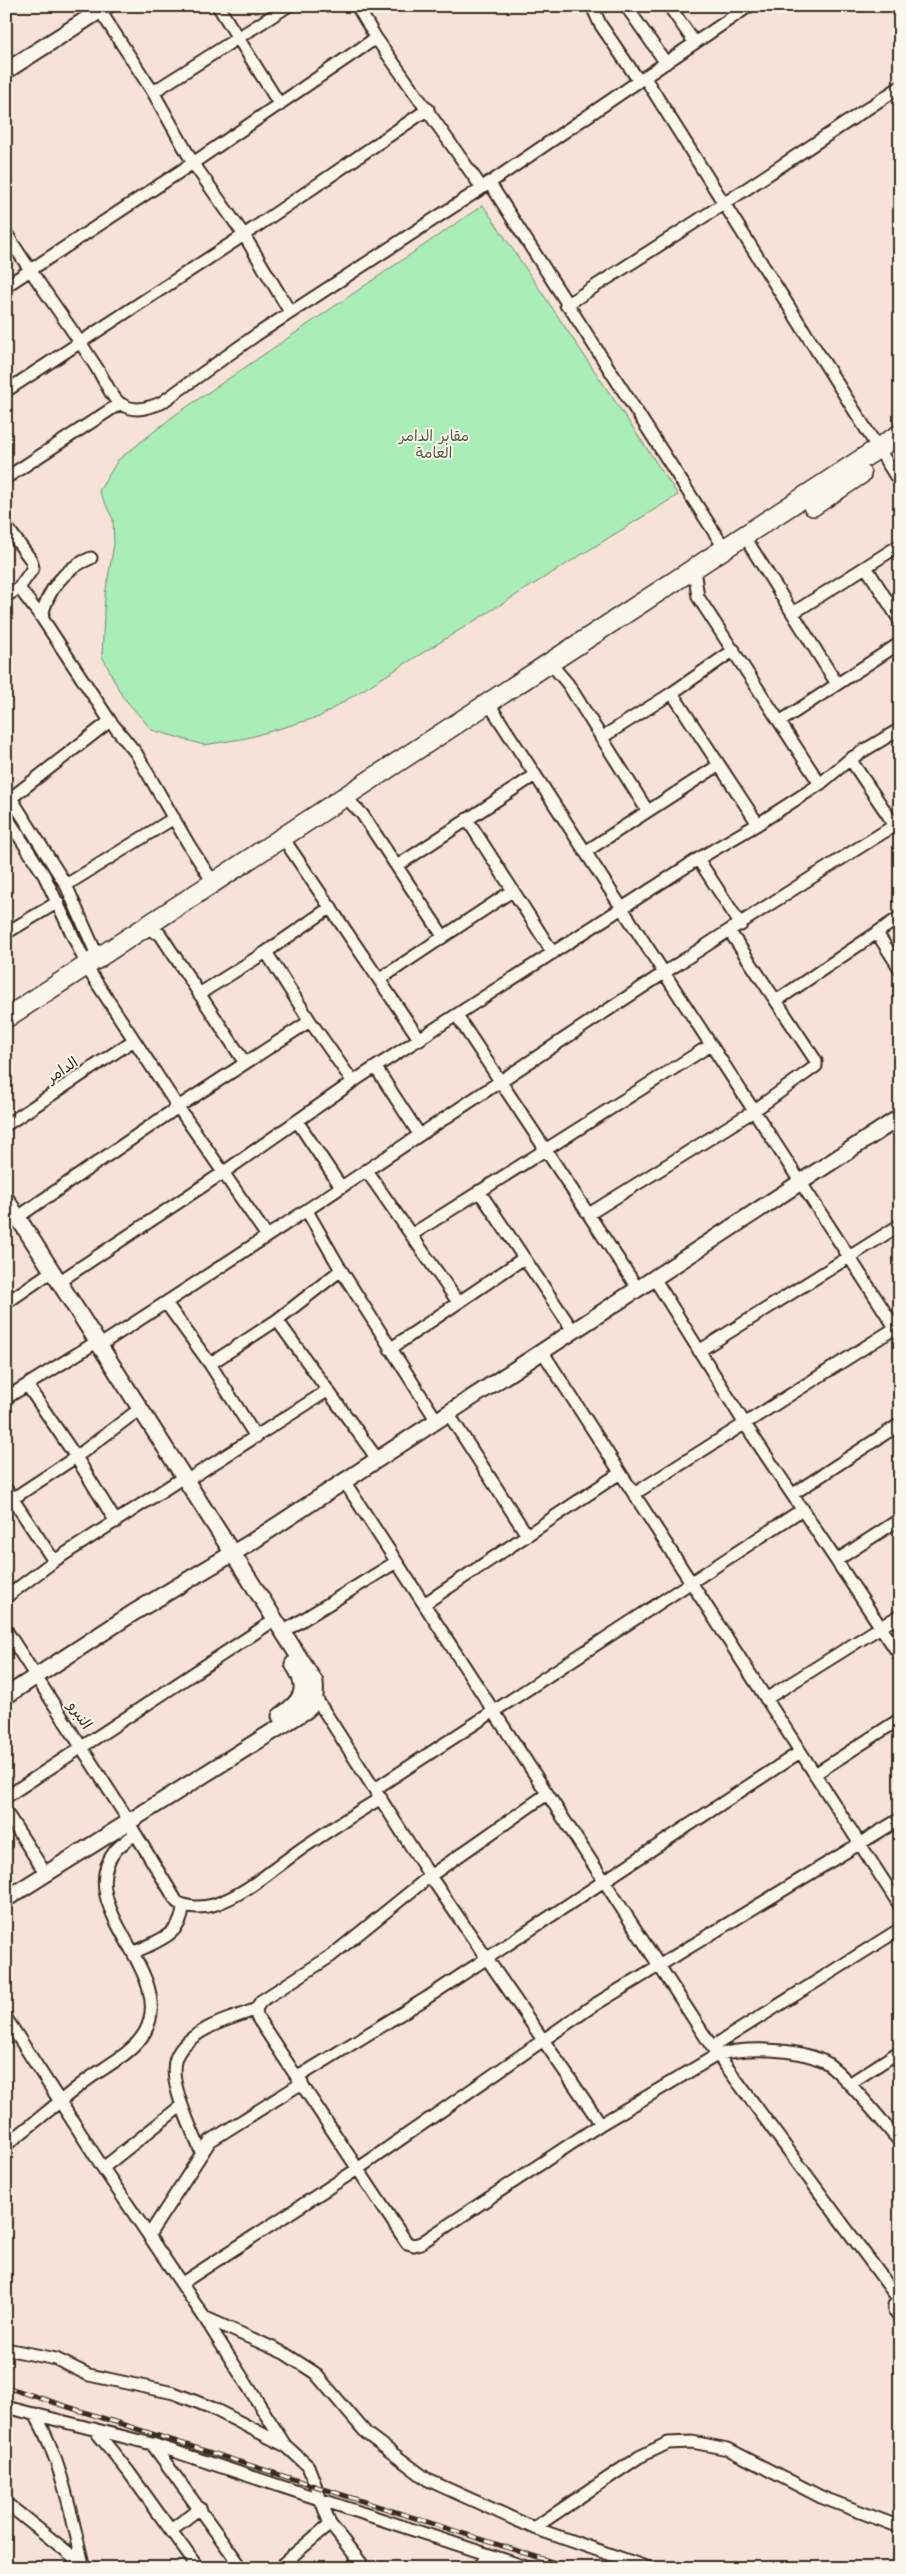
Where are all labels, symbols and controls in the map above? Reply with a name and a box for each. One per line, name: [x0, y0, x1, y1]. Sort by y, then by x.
park label: مقابر الدامر العامة: [397, 425, 469, 466]
street label: الدامر: [40, 1051, 83, 1091]
street label: النبرو: [60, 1696, 97, 1735]

